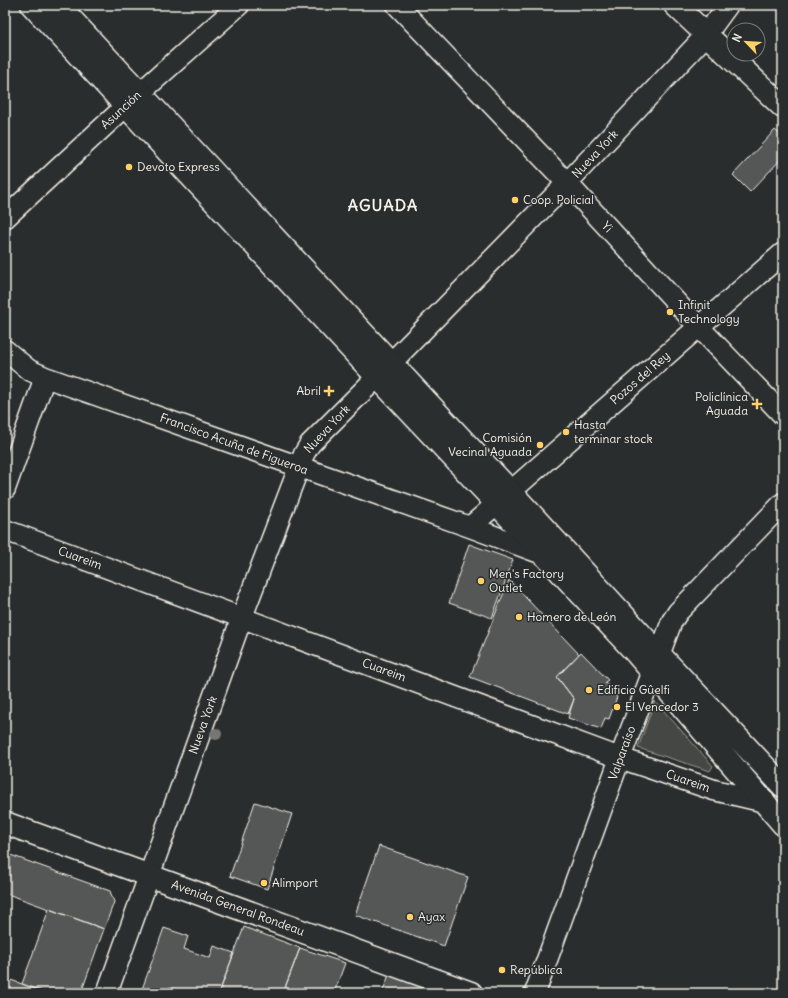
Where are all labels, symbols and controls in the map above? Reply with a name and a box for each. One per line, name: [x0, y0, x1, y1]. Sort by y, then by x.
north arrow: [726, 22, 766, 62]
text: N: [729, 31, 745, 44]
street label: Asunción: [97, 87, 144, 132]
street label: Nueva York: [568, 126, 621, 181]
place label: Devoto Express: [137, 159, 220, 174]
marker: Devoto Express: [124, 162, 134, 172]
place label: Coop. Policial: [523, 192, 594, 207]
district label: AGUADA: [348, 195, 418, 215]
marker: Coop. Policial: [510, 195, 520, 205]
street label: Yi: [599, 218, 616, 235]
place label: Infinit Technology: [678, 297, 740, 326]
marker: Infinit Technology: [665, 307, 675, 317]
street label: Pozos del Rey: [607, 348, 673, 408]
place label: Abril: [296, 383, 321, 398]
marker: Abril: [324, 386, 334, 396]
place label: Policlínica Aguada: [695, 389, 748, 418]
marker: Policlínica Aguada: [751, 398, 763, 410]
street label: Nueva York: [300, 401, 353, 456]
street label: Francisco Acuña de Figueroa: [158, 410, 310, 477]
place label: Hasta terminar stock: [574, 417, 653, 446]
marker: Hasta terminar stock: [561, 427, 571, 437]
place label: Comisión Vecinal Aguada: [448, 430, 532, 459]
marker: Comisión Vecinal Aguada: [535, 440, 545, 450]
street label: Cuareim: [56, 543, 105, 573]
place label: Men's Factory Outlet: [489, 566, 564, 595]
marker: Men's Factory Outlet: [476, 576, 486, 586]
place label: Homero de León: [527, 609, 616, 624]
marker: Homero de León: [514, 612, 524, 622]
street label: Cuareim: [360, 655, 409, 685]
place label: Edificio Gûelfi: [597, 682, 670, 697]
marker: Edificio Gûelfi: [584, 685, 594, 695]
street label: Nueva York: [185, 694, 220, 756]
place label: El Vencedor 3: [625, 699, 699, 714]
marker: El Vencedor 3: [612, 702, 622, 712]
street label: Valparaíso: [605, 723, 638, 782]
street label: Cuareim: [664, 766, 713, 795]
place label: Alimport: [272, 875, 318, 890]
street label: Avenida General Rondeau: [170, 876, 307, 939]
marker: Alimport: [259, 878, 269, 888]
place label: Ayax: [418, 909, 445, 924]
marker: Ayax: [405, 912, 415, 922]
place label: República: [510, 962, 563, 977]
marker: República: [497, 965, 507, 975]

